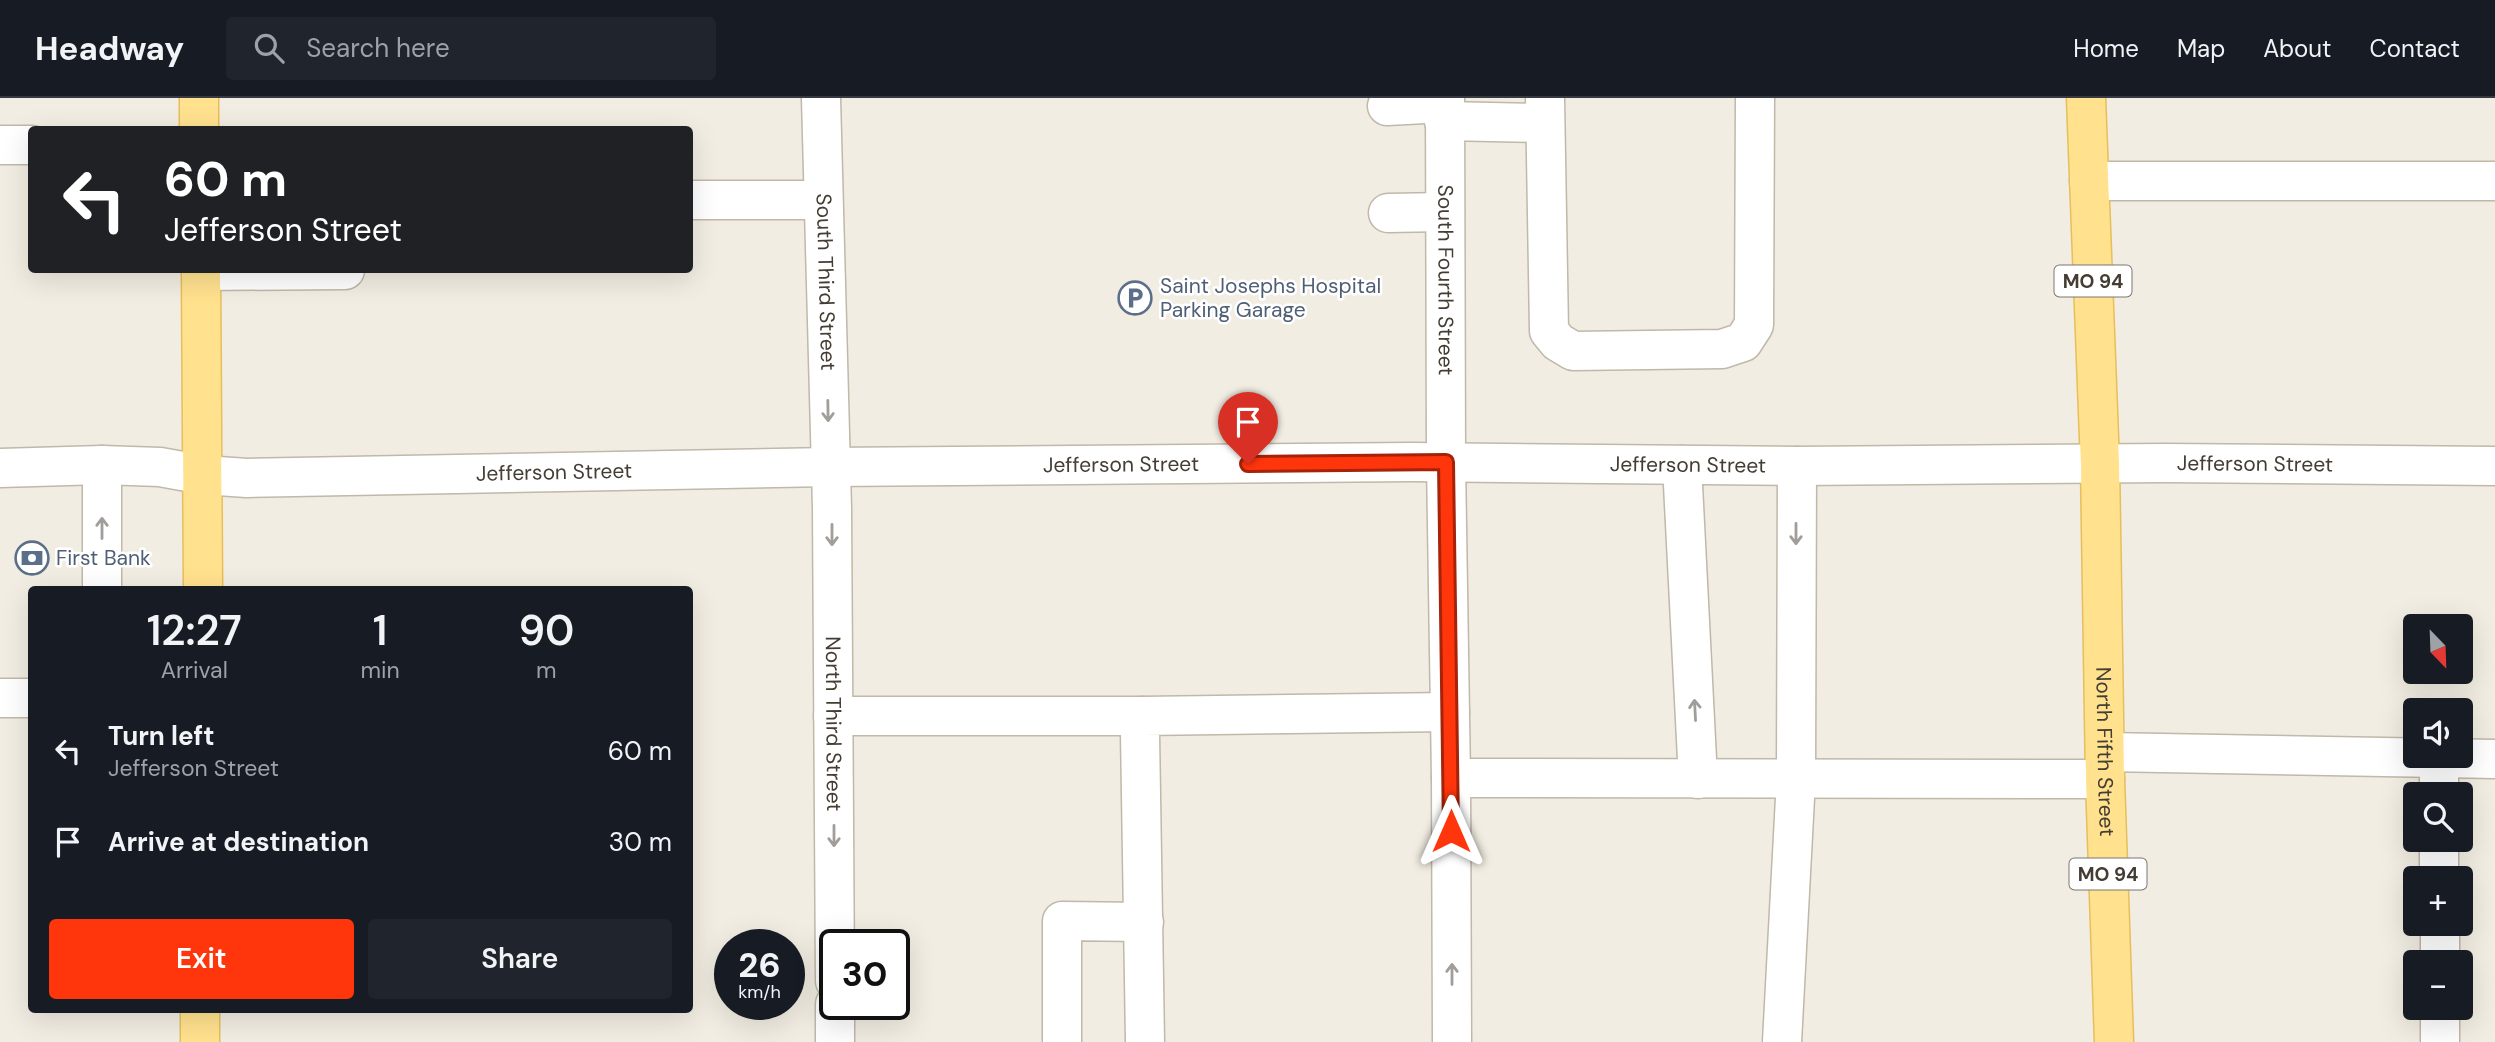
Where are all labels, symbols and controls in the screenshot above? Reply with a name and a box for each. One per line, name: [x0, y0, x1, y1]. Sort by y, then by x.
search box: [226, 17, 716, 80]
text: Headway: [35, 27, 184, 70]
icon: search: [250, 29, 288, 67]
text: Search here: [306, 31, 450, 65]
text: Home: [2073, 33, 2139, 64]
text: Map: [2177, 33, 2225, 64]
text: About: [2263, 33, 2332, 64]
text: Contact: [2370, 33, 2460, 64]
text: 60 m: [164, 147, 287, 211]
icon: left: [49, 154, 140, 245]
street label: South Fourth Street: [1431, 184, 1460, 376]
street label: South Third Street: [810, 193, 842, 371]
text: Jefferson Street: [164, 209, 402, 251]
road number: MO 94: [2054, 266, 2132, 296]
place label: Saint Josephs Hospital Parking Garage: [1160, 272, 1381, 324]
parking icon: Saint Josephs Hospital Parking Garage: [1116, 279, 1154, 317]
pin: [1218, 392, 1278, 464]
one-way arrow: [821, 399, 834, 422]
icon: arrive: [1229, 403, 1267, 441]
street label: Jefferson Street: [2177, 449, 2333, 479]
street label: Jefferson Street: [1043, 450, 1199, 479]
street label: Jefferson Street: [1610, 450, 1766, 480]
street label: Jefferson Street: [476, 457, 632, 488]
one-way arrow: [95, 516, 109, 539]
one-way arrow: [825, 523, 839, 546]
one-way arrow: [1790, 523, 1803, 546]
bank icon: First Bank: [13, 539, 51, 577]
place label: First Bank: [56, 544, 151, 572]
text: 12:27: [147, 603, 242, 658]
text: 1: [373, 603, 387, 658]
text: 90: [518, 603, 574, 658]
north arrow: [2403, 614, 2473, 684]
map controls: [2403, 614, 2473, 1020]
street label: North Third Street: [819, 636, 848, 812]
text: Arrival: [161, 655, 228, 685]
text: min: [361, 655, 400, 685]
text: m: [536, 655, 557, 685]
street label: North Fifth Street: [2089, 667, 2121, 837]
button: sound: [2403, 698, 2473, 768]
one-way arrow: [1688, 699, 1701, 722]
text: Turn left: [108, 719, 215, 753]
icon: left: [49, 732, 87, 770]
text: 60 m: [608, 734, 672, 768]
text: Jefferson Street: [108, 753, 279, 783]
button: search: [2403, 782, 2473, 852]
position arrow: [1414, 794, 1488, 868]
icon: arrive: [49, 823, 87, 861]
one-way arrow: [827, 824, 841, 847]
text: Arrive at destination: [108, 825, 369, 859]
text: 30 m: [609, 825, 672, 859]
road number: MO 94: [2070, 859, 2146, 890]
button: +: [2403, 866, 2473, 936]
button: Exit: [49, 919, 354, 999]
button: Share: [368, 919, 672, 999]
speed limit sign: 30: [819, 929, 910, 1020]
text: 26: [738, 942, 781, 988]
button: −: [2403, 950, 2473, 1020]
one-way arrow: [1445, 963, 1459, 986]
text: km/h: [738, 980, 781, 1004]

